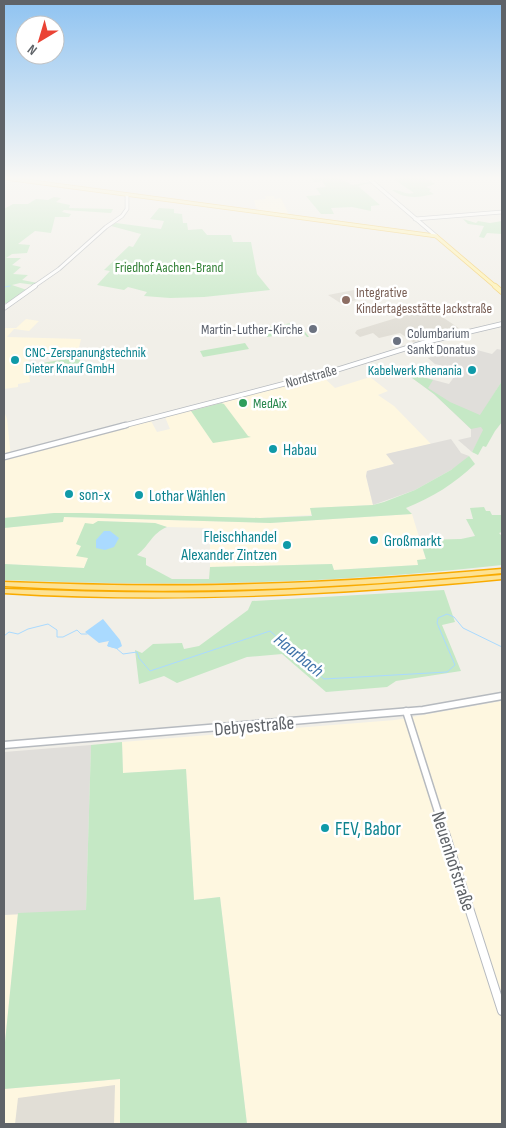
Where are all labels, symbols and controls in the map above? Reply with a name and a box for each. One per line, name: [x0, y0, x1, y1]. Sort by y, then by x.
north arrow: [15, 15, 65, 65]
text: N: [24, 41, 40, 59]
park label: Friedhof Aachen-Brand: [115, 259, 223, 276]
place label: Integrative Kindertagesstätte Jackstraße: [356, 284, 492, 317]
marker: Integrative Kindertagesstätte Jackstraße: [340, 294, 352, 306]
place label: Martin-Luther-Kirche: [201, 321, 303, 338]
marker: Martin-Luther-Kirche: [307, 323, 319, 335]
place label: Columbarium Sankt Donatus: [407, 325, 475, 358]
marker: Columbarium Sankt Donatus: [391, 335, 403, 347]
place label: CNC-Zerspanungstechnik Dieter Knauf GmbH: [25, 344, 146, 377]
marker: CNC-Zerspanungstechnik Dieter Knauf GmbH: [9, 354, 21, 366]
street label: Nordstraße: [284, 361, 339, 391]
place label: Kabelwerk Rhenania: [368, 362, 462, 379]
marker: Kabelwerk Rhenania: [466, 364, 478, 376]
place label: MedAix: [253, 395, 287, 412]
marker: MedAix: [237, 397, 249, 409]
place label: Habau: [283, 441, 317, 460]
marker: Habau: [267, 443, 279, 455]
place label: son-x: [79, 486, 110, 505]
place label: Lothar Wählen: [149, 487, 226, 506]
marker: son-x: [63, 488, 75, 500]
marker: Lothar Wählen: [133, 489, 145, 501]
place label: Fleischhandel Alexander Zintzen: [180, 528, 277, 565]
place label: Großmarkt: [384, 532, 442, 551]
marker: Großmarkt: [368, 534, 380, 546]
marker: Fleischhandel Alexander Zintzen: [281, 539, 293, 551]
water label: Haarbach: [270, 629, 328, 682]
street label: Debyestraße: [213, 712, 295, 741]
street label: Neuenhofstraße: [426, 809, 479, 914]
place label: FEV, Babor: [335, 818, 401, 841]
marker: FEV, Babor: [319, 822, 331, 834]

